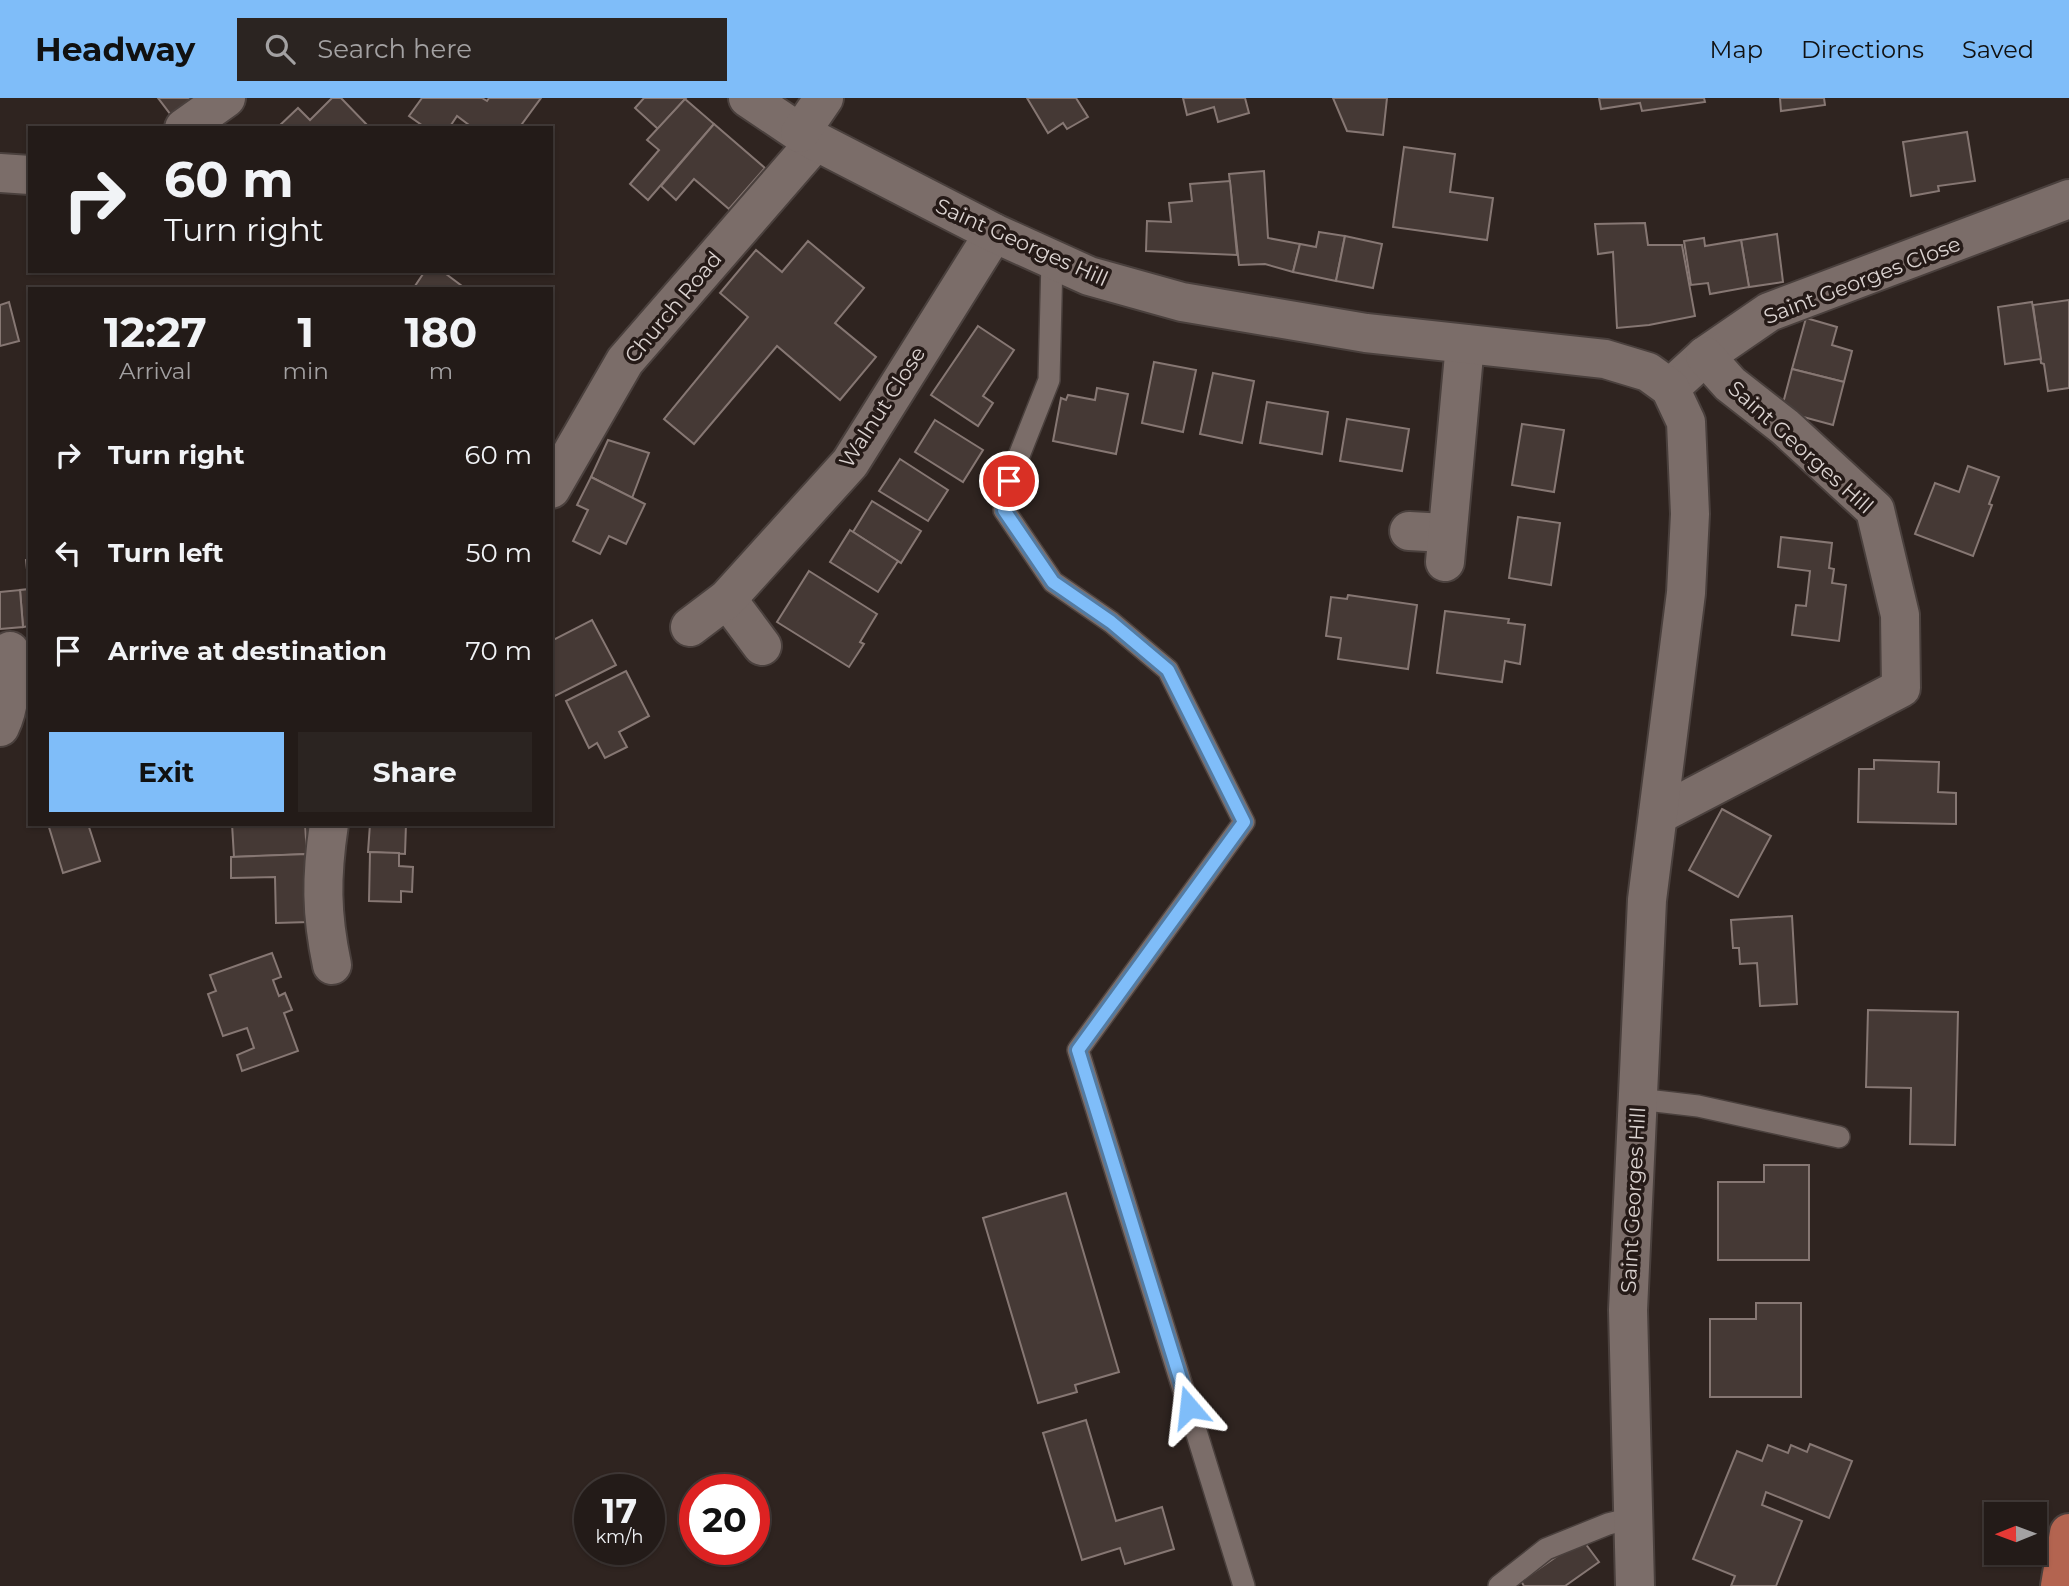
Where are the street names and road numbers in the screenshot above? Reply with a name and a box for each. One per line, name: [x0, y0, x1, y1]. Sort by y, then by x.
street label: Saint Georges Hill: [932, 193, 1112, 291]
street label: Saint Georges Close: [1760, 231, 1964, 329]
street label: Church Road: [619, 246, 727, 368]
street label: Walnut Close: [834, 342, 930, 472]
street label: Saint Georges Hill: [1723, 375, 1879, 519]
street label: Saint Georges Hill: [1616, 1106, 1650, 1294]

